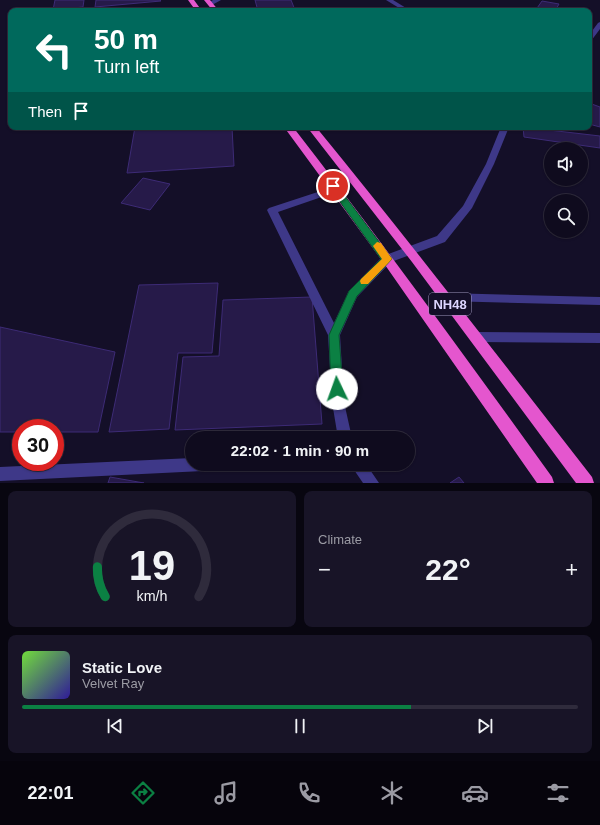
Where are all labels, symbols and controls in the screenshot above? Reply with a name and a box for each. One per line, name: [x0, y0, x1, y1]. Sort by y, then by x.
icon: left: [28, 24, 80, 76]
text: 50 m: [94, 24, 158, 55]
text: Turn left: [94, 57, 159, 77]
icon: arrive: [70, 100, 92, 122]
text: Then: [28, 103, 62, 120]
map controls: [544, 142, 588, 238]
button: sound: [544, 142, 588, 186]
pin: [316, 169, 350, 203]
icon: arrive: [322, 175, 344, 197]
button: search: [544, 194, 588, 238]
road number: NH48: [429, 293, 471, 315]
position arrow: [316, 368, 358, 410]
speed limit sign: 30: [12, 419, 64, 471]
text: 22:02 · 1 min · 90 m: [231, 442, 369, 459]
text: Climate: [318, 532, 362, 547]
text: 19: [129, 542, 175, 589]
text: 22°: [425, 553, 471, 586]
text: −: [318, 557, 331, 582]
text: +: [565, 557, 578, 582]
text: km/h: [137, 588, 168, 604]
text: Static Love: [82, 659, 162, 676]
text: Velvet Ray: [82, 676, 144, 691]
icon: previous: [104, 715, 126, 737]
icon: pause: [289, 715, 311, 737]
icon: next: [474, 715, 496, 737]
icon: directions: [129, 779, 157, 807]
icon: music: [212, 779, 240, 807]
icon: phone: [295, 779, 323, 807]
icon: climate: [378, 779, 406, 807]
icon: car: [461, 779, 489, 807]
icon: filters: [544, 779, 572, 807]
text: 22:01: [28, 783, 74, 803]

